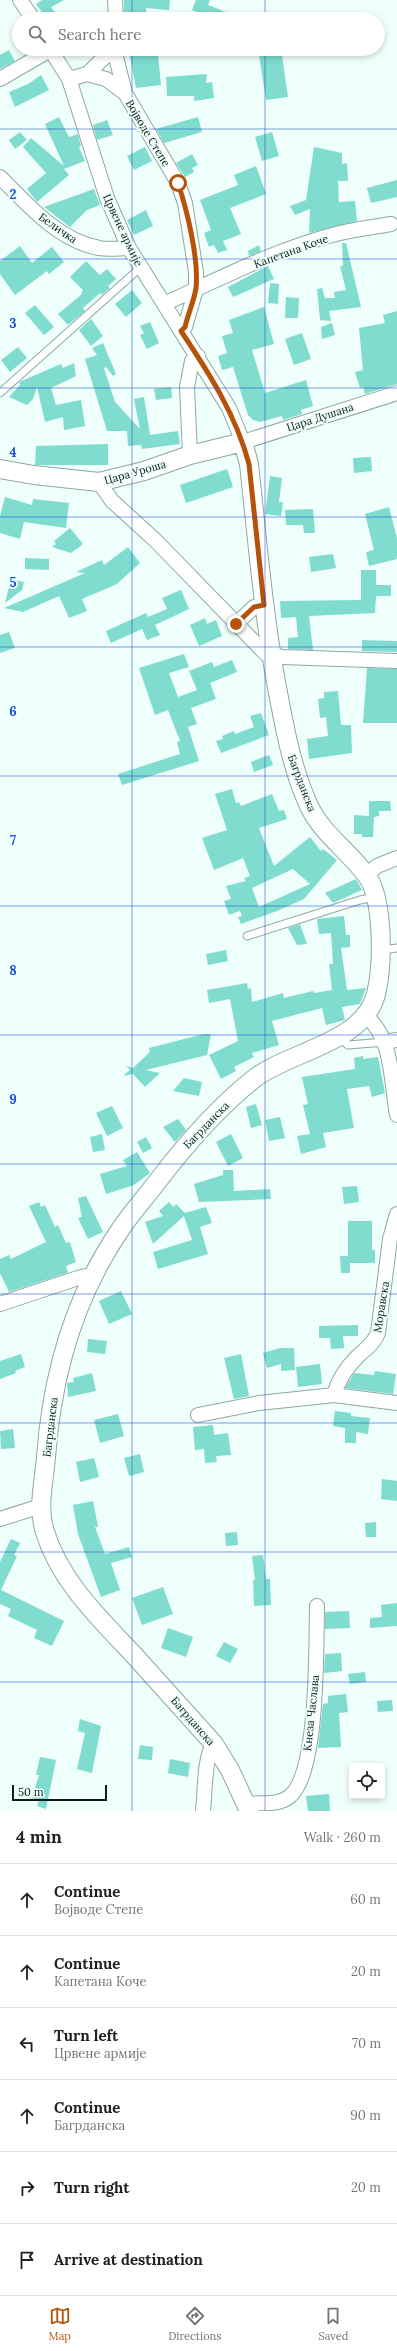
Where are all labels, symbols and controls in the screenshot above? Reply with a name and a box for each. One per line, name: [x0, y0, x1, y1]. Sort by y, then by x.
search box: [12, 12, 385, 56]
icon: search: [26, 23, 48, 45]
text: Search here: [58, 25, 141, 44]
street label: Војводе Степе: [123, 97, 173, 169]
route start: [169, 174, 187, 192]
text: 2: [10, 186, 17, 203]
street label: Црвене армије: [100, 192, 146, 268]
street label: Беличка: [36, 210, 80, 247]
street label: Капетана Коче: [252, 231, 330, 271]
text: 3: [9, 315, 17, 332]
street label: Цара Душана: [285, 399, 356, 434]
text: 4: [9, 444, 17, 461]
street label: Цара Уроша: [103, 456, 168, 487]
text: 5: [9, 574, 17, 591]
route end: [227, 615, 245, 633]
text: 6: [9, 703, 17, 720]
street label: Багрданска: [285, 752, 319, 814]
text: 7: [10, 832, 16, 849]
text: 8: [9, 962, 17, 979]
text: 9: [9, 1091, 17, 1108]
street label: Багрданска: [180, 1098, 232, 1152]
street label: Моравска: [370, 1280, 392, 1334]
street label: Багрданска: [39, 1396, 61, 1458]
street label: Кнеза Часлава: [300, 1674, 322, 1752]
street label: Багрданска: [168, 1694, 218, 1749]
map controls: [349, 1763, 385, 1799]
button: locate: [349, 1763, 385, 1799]
scale bar: [12, 1783, 107, 1802]
text: 50 m: [18, 1785, 44, 1799]
text: 4 min: [16, 1826, 62, 1848]
text: Walk · 260 m: [304, 1829, 381, 1846]
text: Continue: [54, 1882, 120, 1901]
icon: ahead: [16, 1889, 38, 1911]
text: 60 m: [350, 1891, 381, 1908]
text: Војводе Степе: [54, 1901, 143, 1918]
text: Continue: [54, 1954, 120, 1973]
icon: ahead: [16, 1961, 38, 1983]
text: 20 m: [351, 1963, 381, 1980]
text: Капетана Коче: [54, 1973, 147, 1990]
text: Turn left: [54, 2026, 118, 2045]
icon: left: [16, 2033, 38, 2055]
text: 70 m: [352, 2035, 381, 2052]
text: Црвене армије: [54, 2045, 147, 2062]
text: Continue: [54, 2098, 120, 2117]
icon: ahead: [16, 2105, 38, 2127]
text: 90 m: [350, 2107, 381, 2124]
text: Багрданска: [54, 2117, 125, 2134]
icon: right: [16, 2177, 38, 2199]
text: Turn right: [54, 2178, 130, 2197]
text: 20 m: [351, 2179, 381, 2196]
icon: arrive: [16, 2249, 38, 2271]
text: Arrive at destination: [54, 2250, 203, 2269]
tab: Map: [49, 2305, 71, 2343]
tab: Directions: [168, 2305, 221, 2343]
tab: Saved: [319, 2305, 348, 2343]

